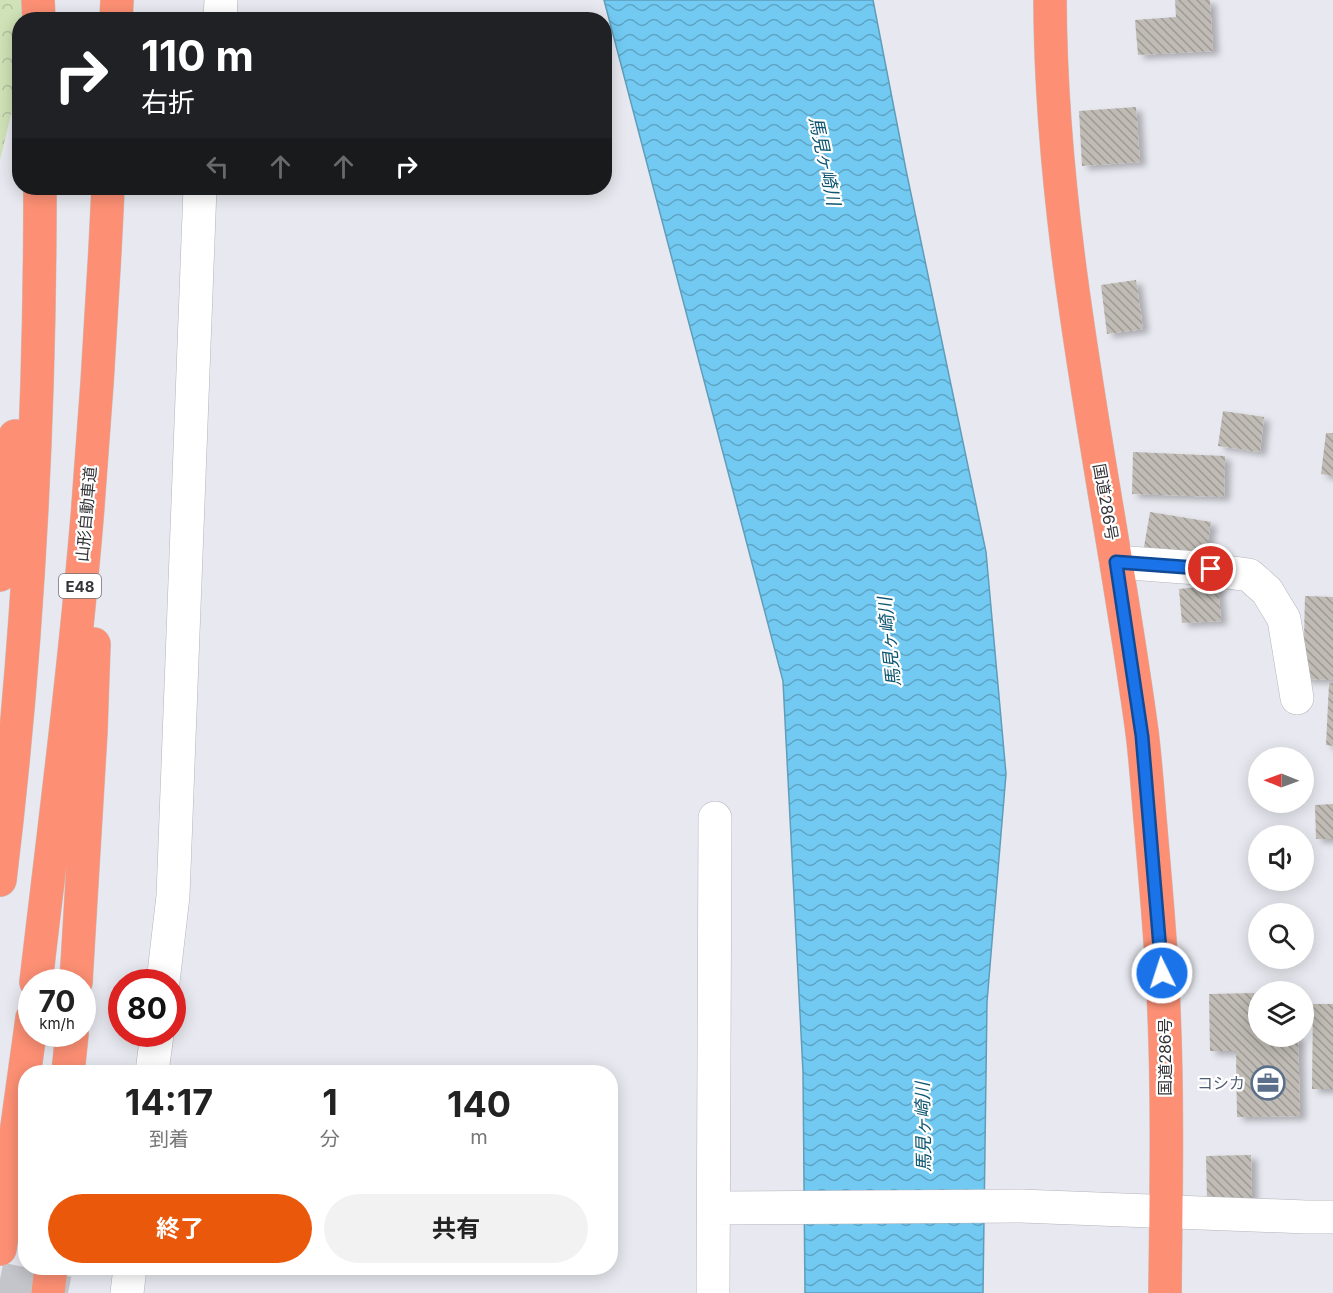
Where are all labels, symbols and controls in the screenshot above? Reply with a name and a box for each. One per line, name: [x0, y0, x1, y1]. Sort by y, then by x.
text: 110 m: [141, 30, 254, 81]
icon: right: [42, 36, 120, 114]
text: 右折: [141, 86, 195, 119]
water label: 馬見ヶ崎川: [805, 115, 845, 209]
icon: left: [201, 150, 234, 183]
icon: ahead: [264, 150, 297, 183]
icon: ahead: [327, 150, 360, 183]
icon: right: [390, 150, 423, 183]
street label: 国道286号: [1089, 462, 1123, 542]
street label: 山形自動車道: [72, 465, 100, 563]
pin: [1185, 543, 1236, 594]
icon: arrive: [1194, 552, 1227, 585]
road number: E48: [59, 574, 101, 598]
water label: 馬見ヶ崎川: [874, 594, 904, 688]
north arrow: [1248, 747, 1314, 813]
map controls: [1248, 747, 1314, 1047]
button: sound: [1248, 825, 1314, 891]
button: search: [1248, 903, 1314, 969]
position arrow: [1130, 941, 1194, 1005]
speed limit sign: 80: [108, 969, 186, 1047]
button: layers: [1248, 981, 1314, 1047]
text: 70: [38, 983, 76, 1019]
text: km/h: [39, 1014, 75, 1033]
street label: 国道286号: [1155, 1018, 1175, 1096]
office icon: コシカ: [1250, 1065, 1286, 1101]
place label: コシカ: [1197, 1073, 1245, 1093]
text: 14:17: [125, 1080, 213, 1124]
text: 1: [322, 1080, 338, 1124]
water label: 馬見ヶ崎川: [912, 1080, 934, 1172]
text: 140: [447, 1082, 511, 1126]
text: m: [470, 1125, 488, 1149]
text: 到着: [149, 1127, 189, 1151]
text: 分: [320, 1127, 340, 1151]
button: 終了: [48, 1194, 312, 1263]
button: 共有: [324, 1194, 588, 1263]

